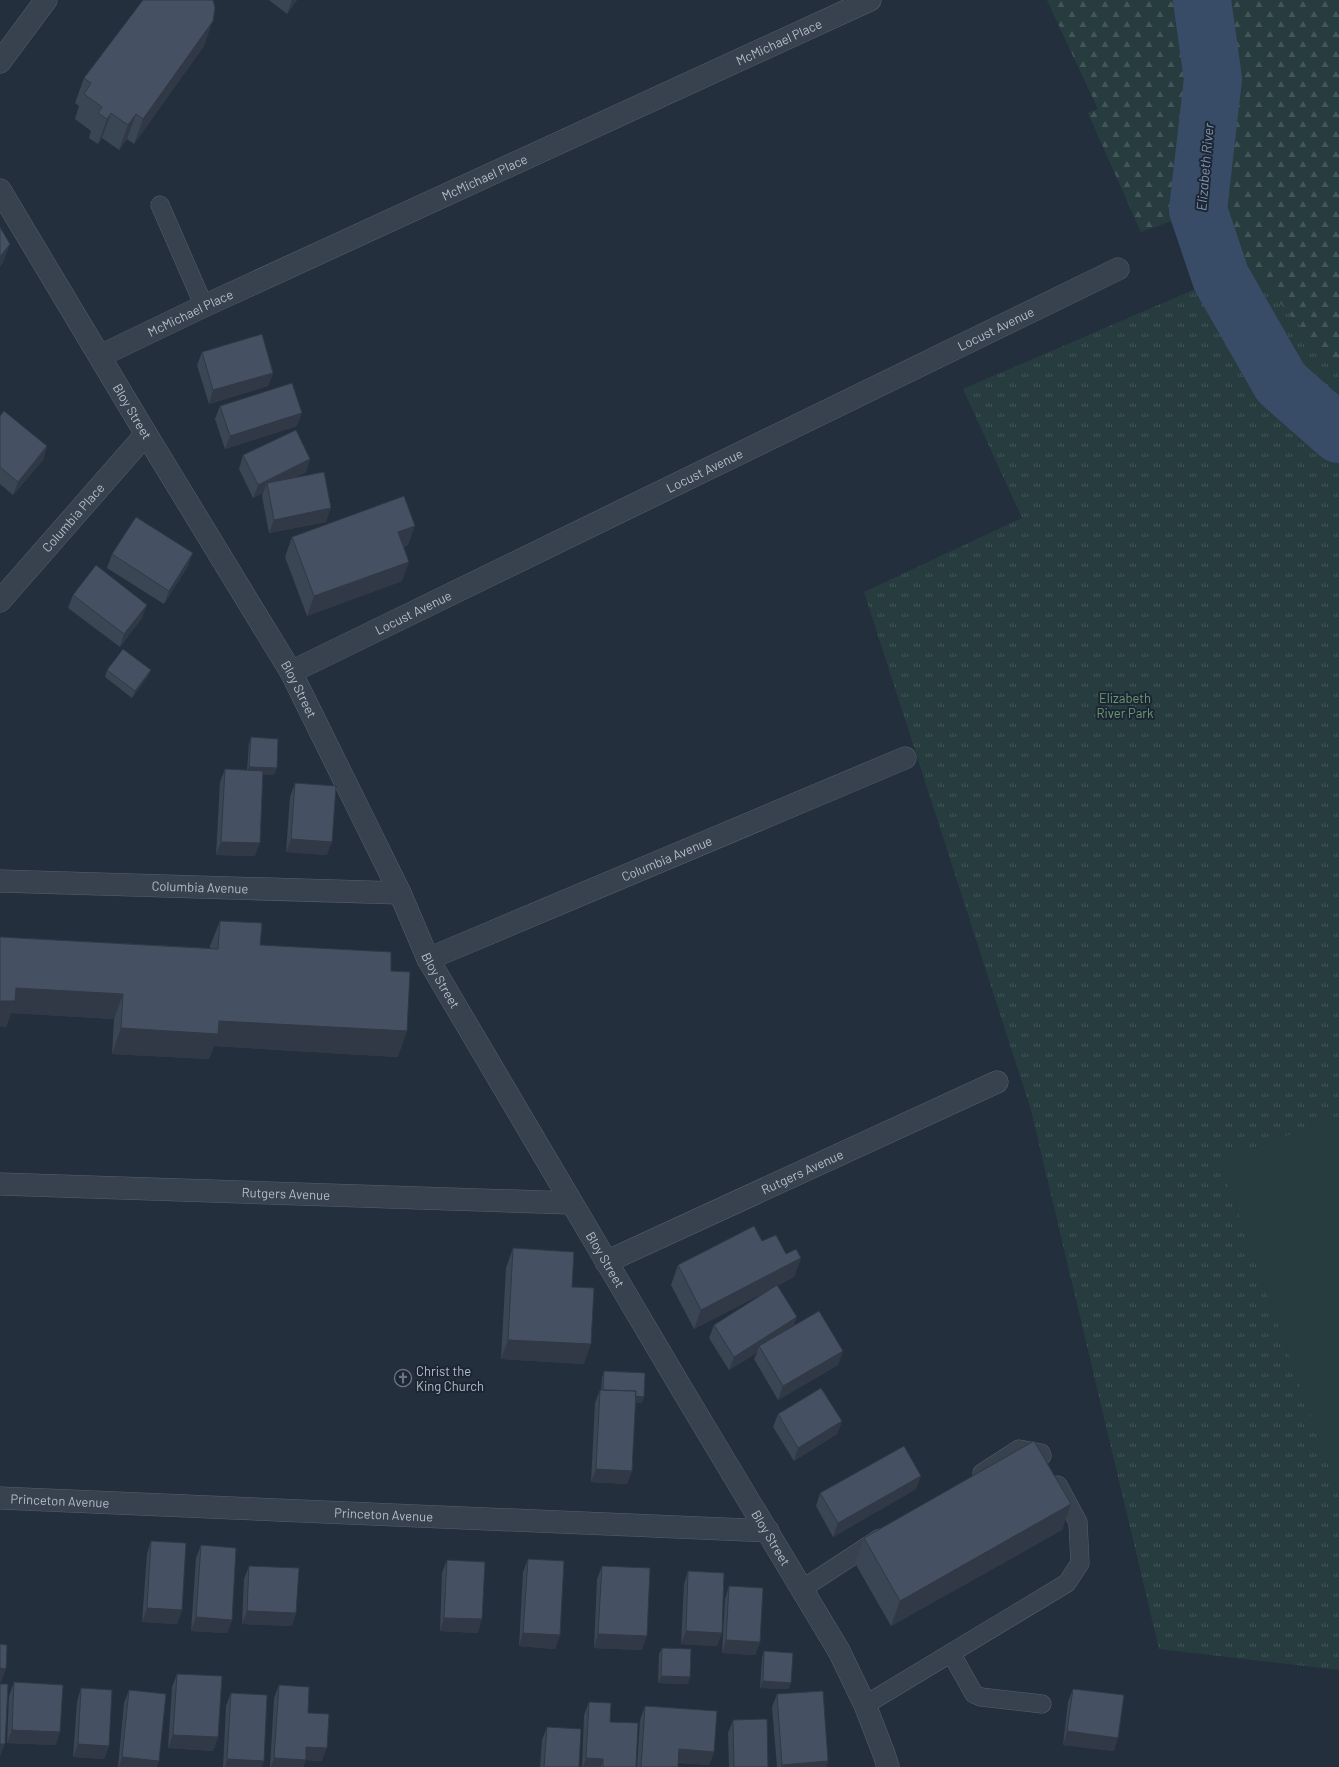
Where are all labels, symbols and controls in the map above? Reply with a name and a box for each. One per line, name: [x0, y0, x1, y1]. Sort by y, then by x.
street label: McMichael Place: [733, 15, 824, 69]
water label: Elizabeth River: [1192, 121, 1217, 211]
street label: McMichael Place: [439, 151, 530, 204]
street label: McMichael Place: [145, 286, 236, 340]
street label: Locust Avenue: [955, 303, 1037, 354]
street label: Bloy Street: [110, 381, 155, 442]
street label: Locust Avenue: [664, 445, 745, 496]
street label: Columbia Place: [39, 480, 108, 555]
street label: Locust Avenue: [372, 587, 454, 638]
street label: Bloy Street: [278, 658, 320, 720]
park label: Elizabeth River Park: [1096, 690, 1154, 721]
street label: Columbia Avenue: [619, 832, 714, 885]
street label: Columbia Avenue: [151, 878, 249, 896]
street label: Bloy Street: [418, 950, 463, 1011]
street label: Rutgers Avenue: [759, 1146, 846, 1197]
street label: Rutgers Avenue: [241, 1184, 330, 1203]
street label: Bloy Street: [583, 1229, 628, 1290]
place label: Christ the King Church: [416, 1363, 484, 1394]
church icon: Christ the King Church: [393, 1368, 413, 1388]
street label: Princeton Avenue: [10, 1490, 110, 1511]
street label: Princeton Avenue: [334, 1504, 433, 1525]
street label: Bloy Street: [748, 1507, 794, 1569]

